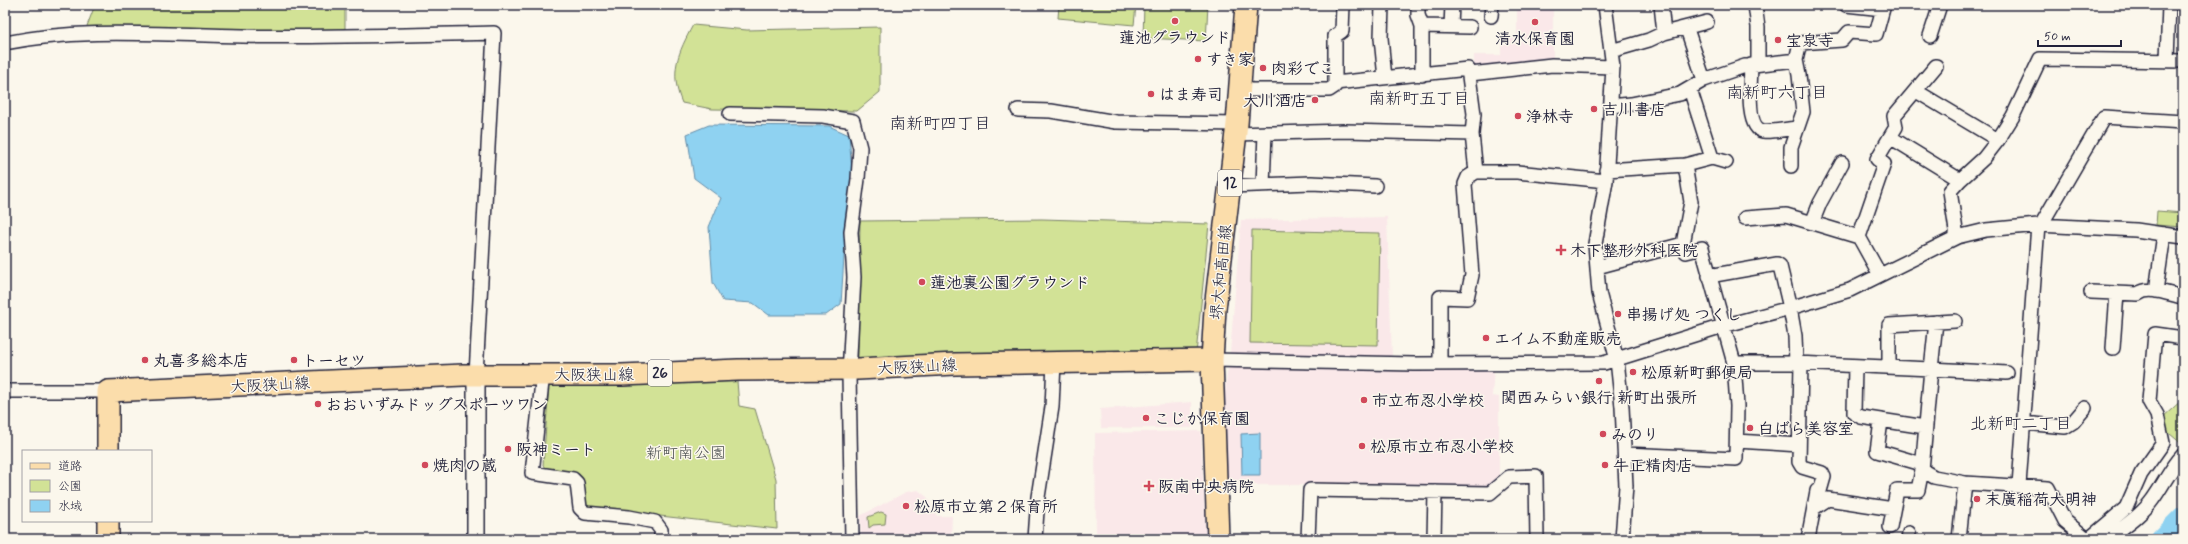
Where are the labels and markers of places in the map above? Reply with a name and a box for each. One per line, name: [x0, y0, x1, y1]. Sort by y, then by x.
marker: 蓮池グラウンド: [1170, 16, 1180, 26]
marker: 清水保育園: [1530, 17, 1540, 27]
place label: 蓮池グラウンド: [1119, 28, 1231, 49]
place label: 清水保育園: [1495, 29, 1575, 50]
place label: 宝泉寺: [1786, 31, 1834, 52]
marker: 宝泉寺: [1773, 35, 1783, 45]
place label: すき家: [1206, 50, 1254, 71]
marker: すき家: [1193, 54, 1203, 64]
place label: 肉彩でこ: [1271, 59, 1335, 80]
marker: 肉彩でこ: [1258, 63, 1268, 73]
place label: はま寿司: [1159, 85, 1223, 106]
marker: はま寿司: [1146, 89, 1156, 99]
place label: 大川酒店: [1243, 91, 1307, 112]
marker: 大川酒店: [1310, 95, 1320, 105]
place label: 吉川書店: [1602, 100, 1666, 121]
marker: 吉川書店: [1589, 104, 1599, 114]
place label: 浄林寺: [1526, 107, 1574, 128]
marker: 浄林寺: [1513, 111, 1523, 121]
place label: 木下整形外科医院: [1570, 241, 1698, 262]
marker: 木下整形外科医院: [1555, 244, 1567, 256]
place label: 蓮池裏公園グラウンド: [930, 273, 1090, 294]
marker: 蓮池裏公園グラウンド: [917, 277, 927, 287]
place label: 串揚げ処 つくし: [1626, 305, 1742, 326]
marker: 串揚げ処 つくし: [1613, 309, 1623, 319]
place label: エイム不動産販売: [1494, 329, 1621, 350]
marker: エイム不動産販売: [1481, 333, 1491, 343]
place label: 丸喜多総本店: [153, 351, 249, 372]
place label: トーセツ: [302, 351, 366, 372]
marker: 丸喜多総本店: [140, 355, 150, 365]
marker: トーセツ: [289, 355, 299, 365]
place label: 松原新町郵便局: [1641, 363, 1753, 384]
marker: 松原新町郵便局: [1628, 367, 1638, 377]
marker: 関西みらい銀行 新町出張所: [1594, 376, 1604, 386]
place label: 関西みらい銀行 新町出張所: [1501, 388, 1697, 409]
place label: 市立布忍小学校: [1372, 391, 1484, 412]
place label: おおいずみドッグスポーツワン: [326, 395, 547, 416]
marker: 市立布忍小学校: [1359, 395, 1369, 405]
marker: おおいずみドッグスポーツワン: [313, 399, 323, 409]
place label: こじか保育園: [1154, 409, 1250, 430]
marker: こじか保育園: [1141, 413, 1151, 423]
place label: 白ばら美容室: [1758, 419, 1854, 440]
marker: 白ばら美容室: [1745, 423, 1755, 433]
place label: みのり: [1611, 425, 1659, 446]
marker: みのり: [1598, 429, 1608, 439]
place label: 松原市立布忍小学校: [1370, 437, 1514, 458]
place label: 阪神ミート: [516, 440, 596, 461]
marker: 松原市立布忍小学校: [1357, 441, 1367, 451]
marker: 阪神ミート: [503, 444, 513, 454]
place label: 焼肉の蔵: [433, 456, 497, 477]
place label: 牛正精肉店: [1613, 456, 1693, 477]
marker: 焼肉の蔵: [420, 460, 430, 470]
marker: 牛正精肉店: [1600, 460, 1610, 470]
place label: 阪南中央病院: [1158, 477, 1254, 498]
marker: 阪南中央病院: [1143, 480, 1155, 492]
place label: 末廣稲荷大明神: [1985, 490, 2097, 511]
marker: 末廣稲荷大明神: [1972, 494, 1982, 504]
place label: 松原市立第２保育所: [914, 497, 1058, 518]
marker: 松原市立第２保育所: [901, 501, 911, 511]

